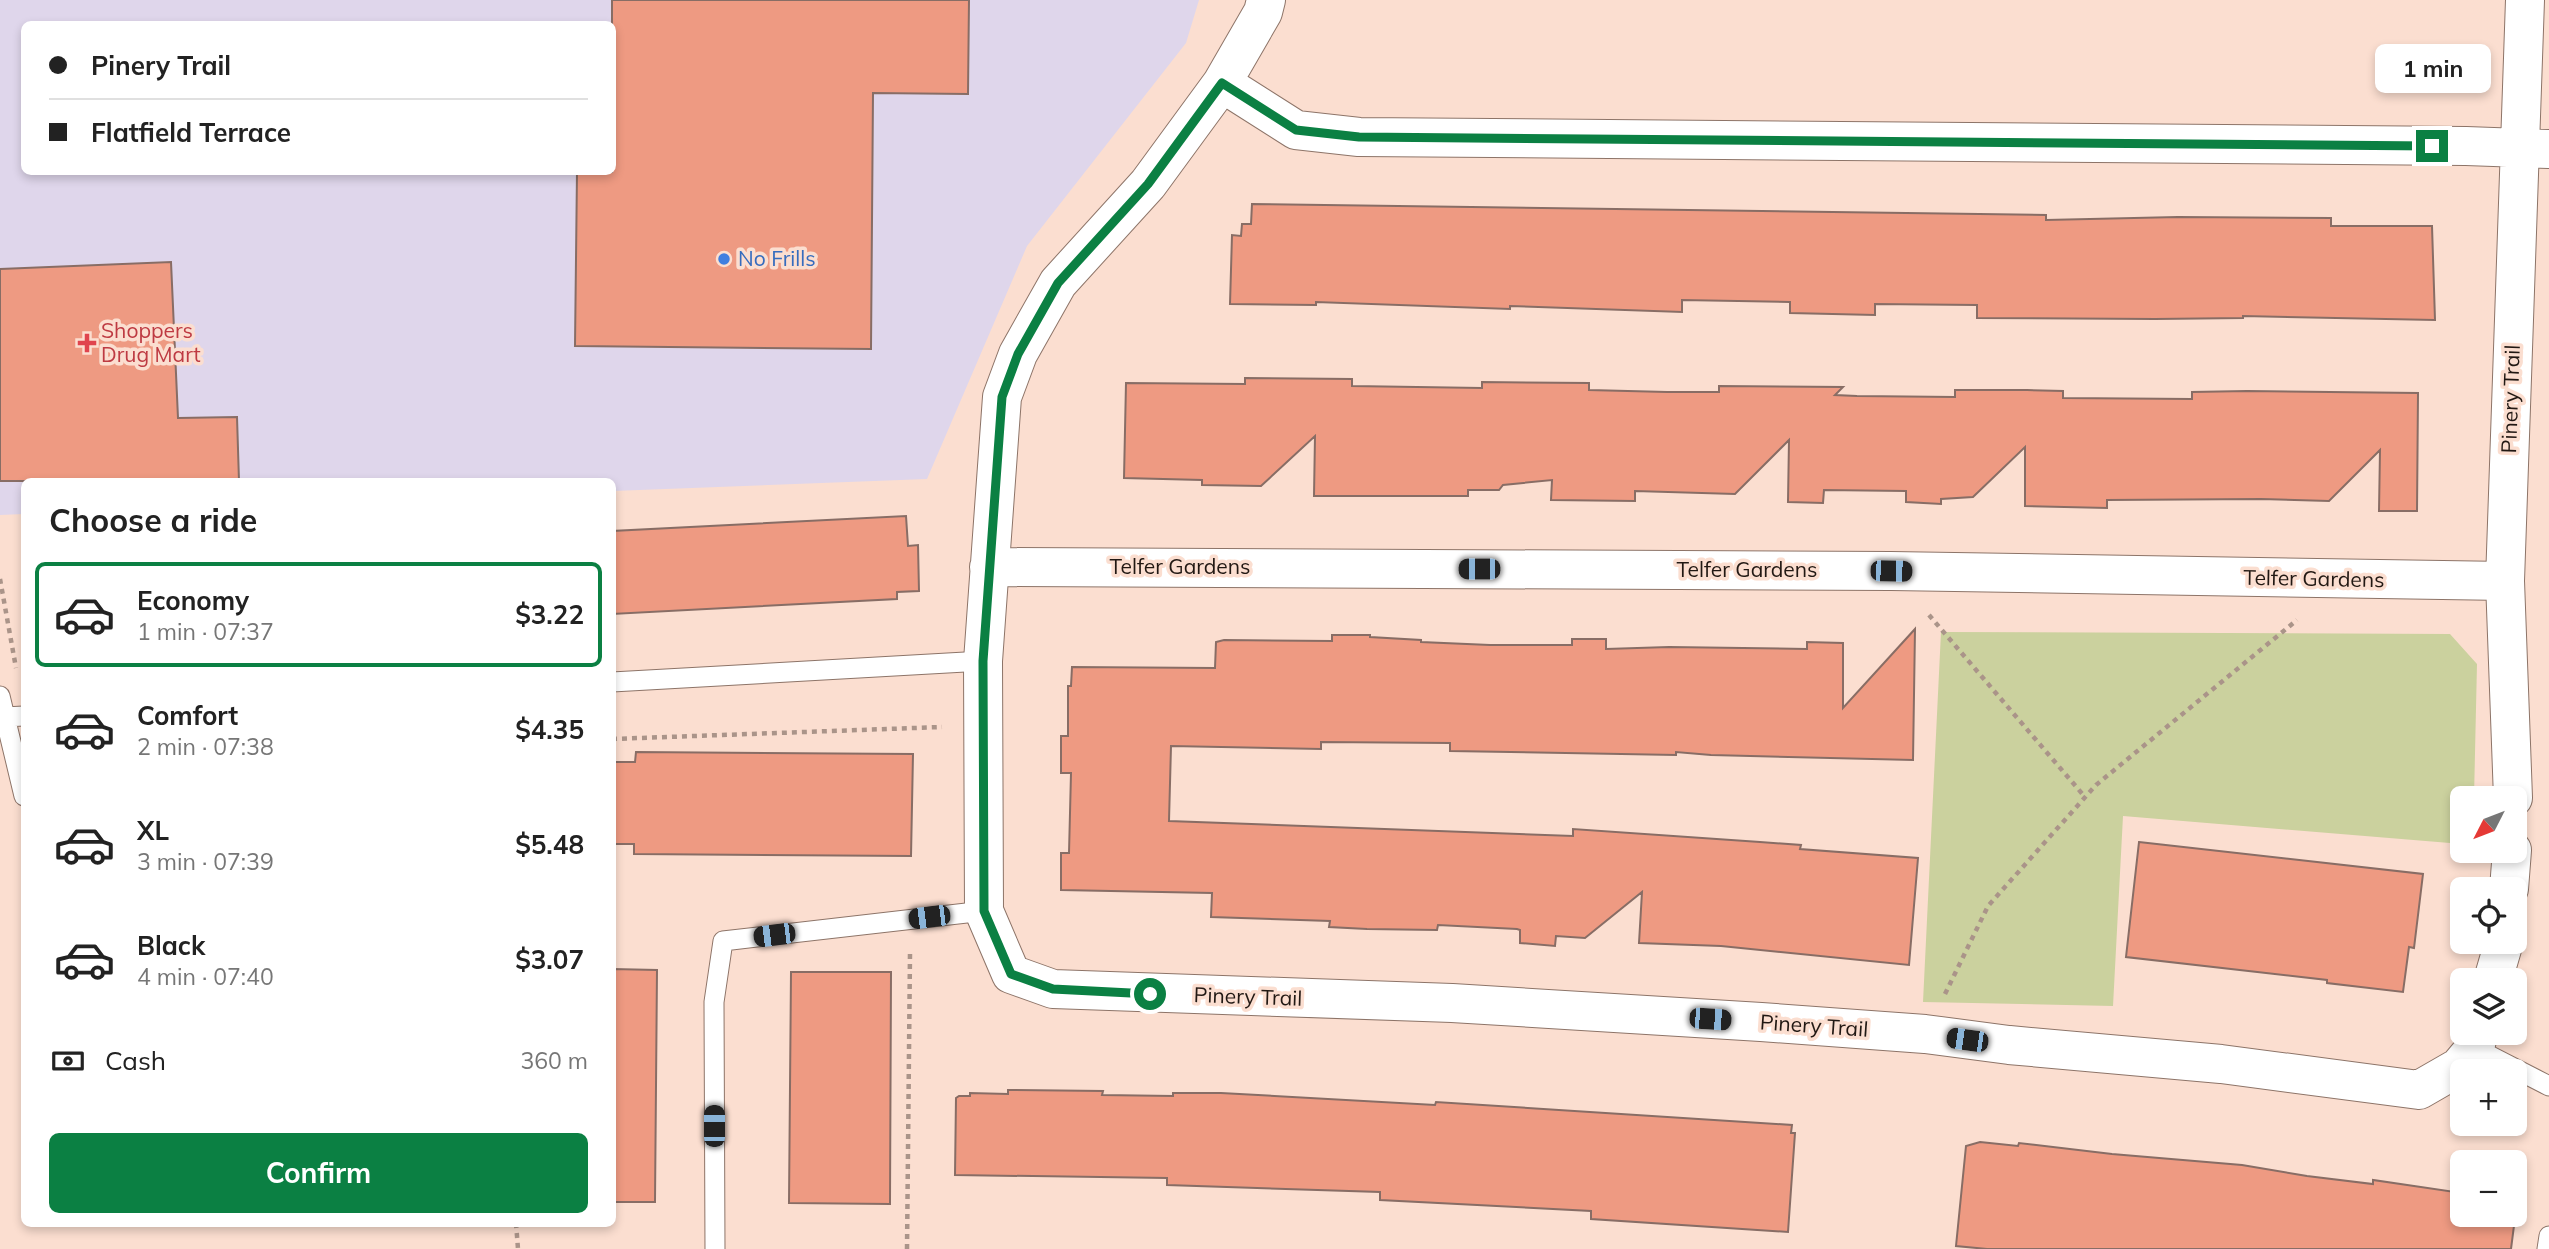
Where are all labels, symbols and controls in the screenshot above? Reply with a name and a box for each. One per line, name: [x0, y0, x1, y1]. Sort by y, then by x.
callout: 1 min: [2374, 44, 2490, 94]
text: Pinery Trail: [91, 49, 231, 82]
text: 1 min: [2403, 54, 2463, 83]
text: Flatfield Terrace: [91, 116, 291, 149]
route end: [2416, 130, 2448, 162]
place label: No Frills: [738, 245, 816, 271]
marker: No Frills: [716, 251, 732, 267]
place label: Shoppers Drug Mart: [101, 317, 201, 367]
marker: Shoppers Drug Mart: [79, 335, 95, 351]
street label: Pinery Trail: [2495, 344, 2525, 454]
text: Choose a ride: [49, 500, 257, 540]
street label: Telfer Gardens: [1109, 553, 1251, 579]
street label: Telfer Gardens: [1676, 556, 1818, 582]
car: [1459, 559, 1501, 580]
car: [1870, 560, 1913, 582]
street label: Telfer Gardens: [2243, 564, 2385, 592]
icon: car: [53, 583, 116, 646]
text: Economy: [137, 584, 249, 617]
text: $3.22: [515, 598, 584, 631]
text: 1 min · 07:37: [137, 617, 274, 646]
icon: car: [53, 698, 116, 761]
text: Comfort: [137, 699, 238, 732]
text: $4.35: [515, 713, 584, 746]
text: 2 min · 07:38: [137, 732, 274, 761]
north arrow: [2450, 786, 2527, 863]
map controls: [2450, 786, 2527, 1227]
icon: car: [53, 813, 116, 876]
text: XL: [137, 814, 169, 847]
text: $5.48: [515, 828, 584, 861]
text: 3 min · 07:39: [137, 847, 274, 876]
button: locate: [2450, 877, 2527, 954]
car: [907, 904, 952, 930]
car: [752, 922, 797, 948]
icon: car: [53, 928, 116, 991]
text: Black: [137, 929, 205, 962]
text: $3.07: [515, 943, 584, 976]
text: 4 min · 07:40: [137, 962, 274, 991]
button: layers: [2450, 968, 2527, 1045]
route start: [1134, 978, 1166, 1010]
street label: Pinery Trail: [1193, 981, 1303, 1011]
car: [1689, 1007, 1732, 1031]
street label: Pinery Trail: [1759, 1008, 1869, 1042]
car: [1945, 1027, 1990, 1053]
icon: cash: [49, 1042, 87, 1080]
text: Cash: [105, 1044, 166, 1077]
text: 360 m: [520, 1046, 588, 1075]
button: +: [2450, 1059, 2527, 1136]
car: [704, 1105, 725, 1147]
button: Confirm: [49, 1133, 588, 1213]
button: −: [2450, 1150, 2527, 1227]

